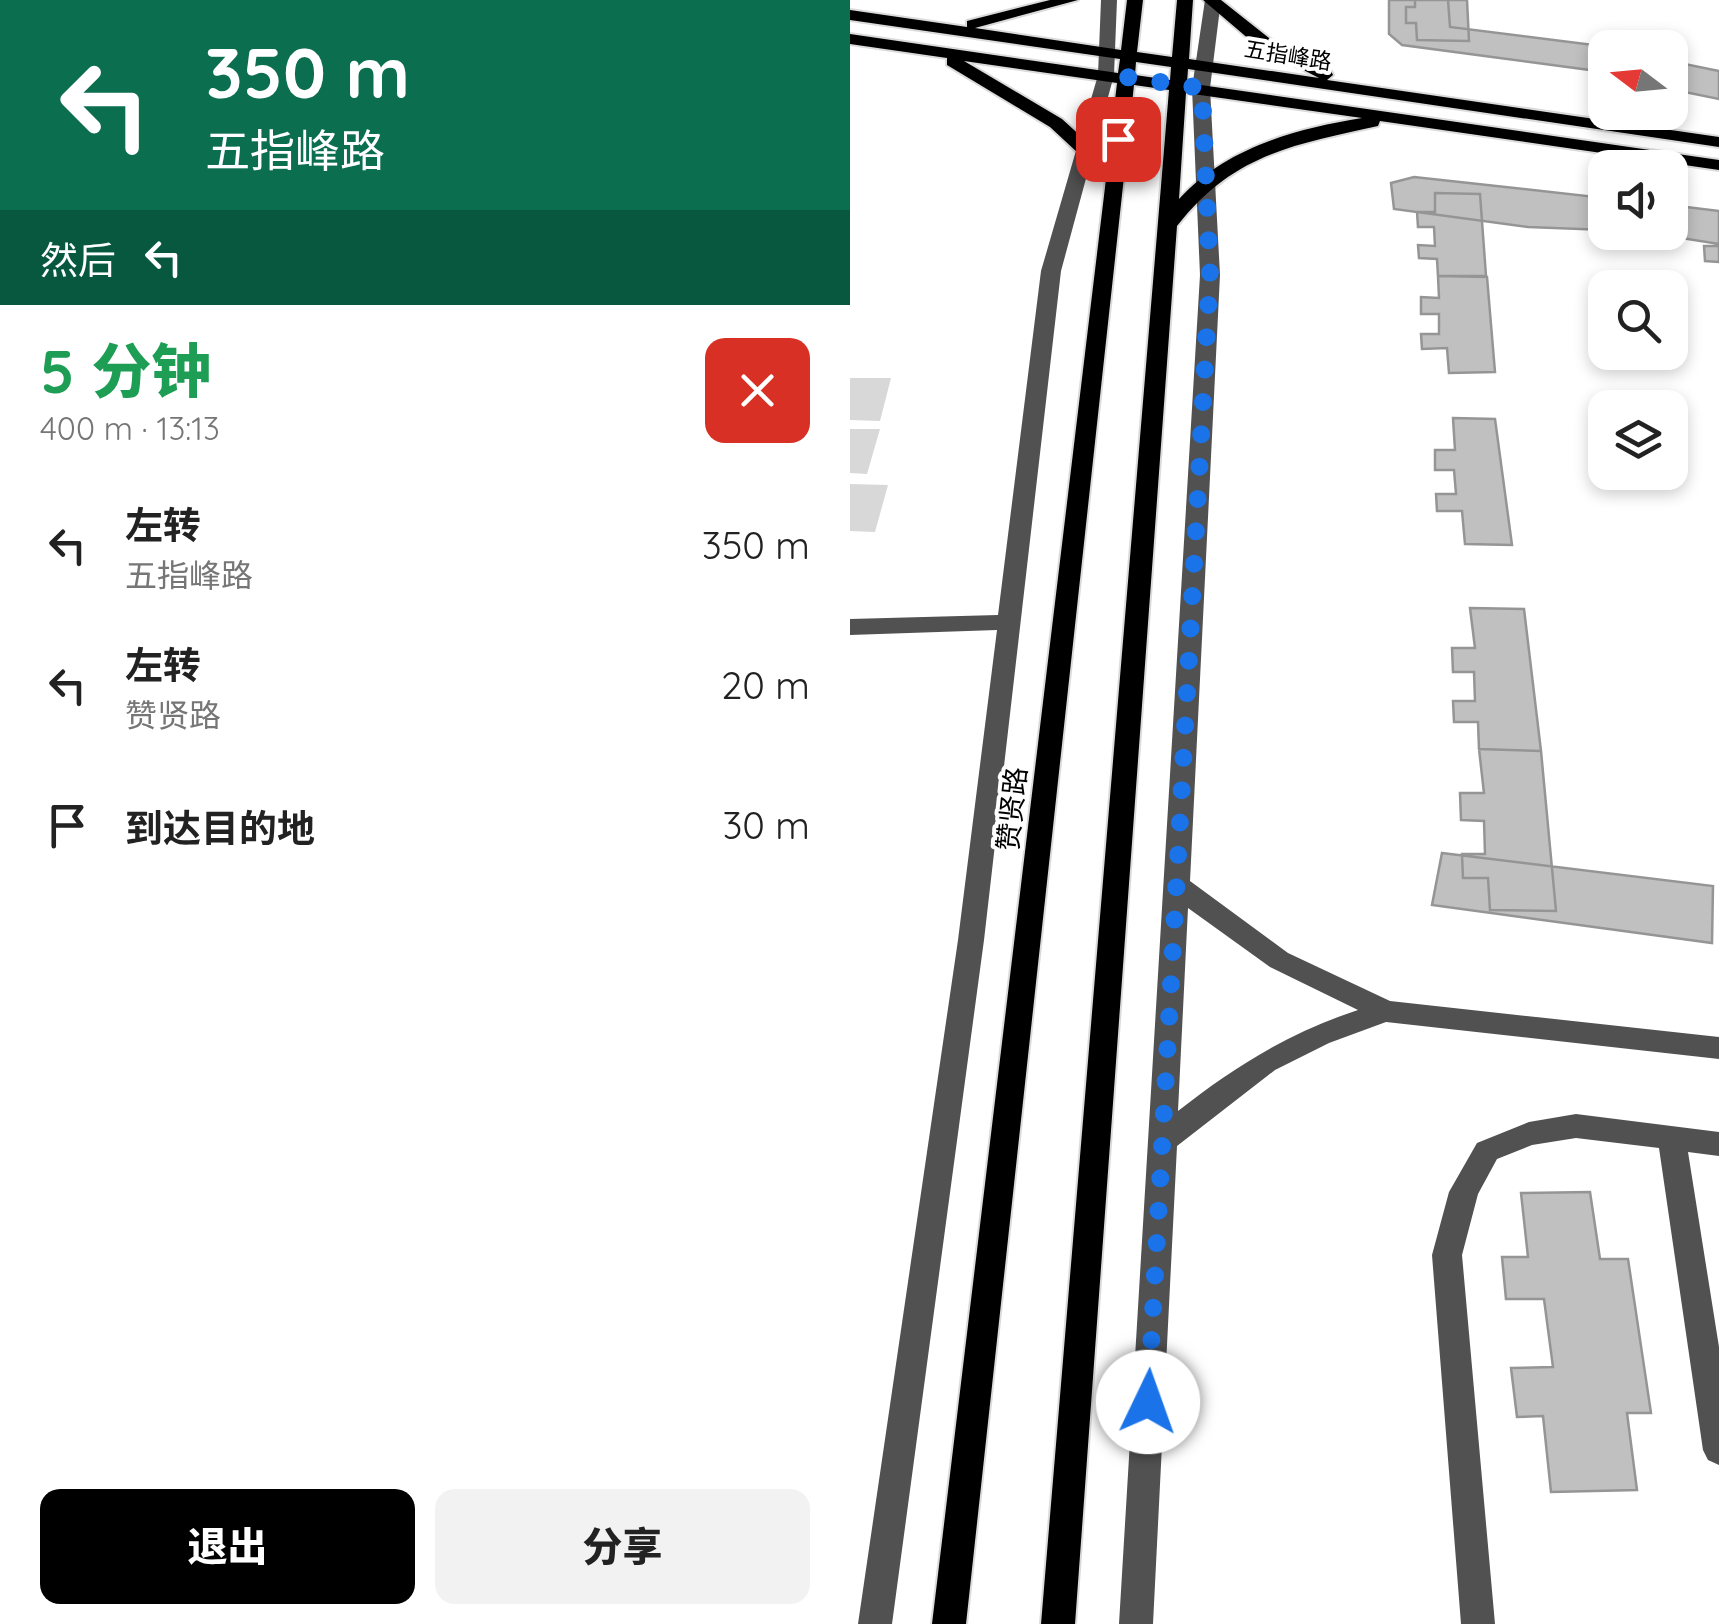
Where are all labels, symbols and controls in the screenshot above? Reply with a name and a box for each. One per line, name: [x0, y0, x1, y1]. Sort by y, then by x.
text: 350 m: [205, 28, 410, 116]
north arrow: [1588, 30, 1688, 130]
map controls: [1588, 30, 1688, 490]
street label: 五指峰路: [1242, 34, 1334, 76]
icon: left: [40, 40, 170, 170]
pin: [1076, 97, 1161, 182]
icon: arrive: [1091, 112, 1146, 167]
text: 五指峰路: [205, 122, 385, 178]
button: sound: [1588, 150, 1688, 250]
icon: left: [136, 230, 191, 285]
text: 然后: [40, 236, 116, 284]
button: search: [1588, 270, 1688, 370]
text: 5 分钟: [40, 333, 211, 408]
button: close: [705, 338, 810, 443]
button: layers: [1588, 390, 1688, 490]
text: 400 m · 13:13: [40, 408, 220, 448]
text: 左转: [125, 501, 201, 549]
icon: left: [40, 518, 95, 573]
text: 350 m: [702, 521, 810, 569]
text: 五指峰路: [125, 555, 253, 595]
text: 左转: [125, 641, 201, 689]
icon: left: [40, 658, 95, 713]
text: 20 m: [721, 661, 810, 709]
text: 赞贤路: [125, 695, 221, 735]
street label: 赞贤路: [990, 765, 1033, 853]
icon: arrive: [40, 798, 95, 853]
text: 30 m: [722, 801, 810, 849]
text: 到达目的地: [125, 804, 315, 852]
position arrow: [1096, 1350, 1200, 1454]
button: 退出: [40, 1489, 415, 1604]
button: 分享: [435, 1489, 810, 1604]

